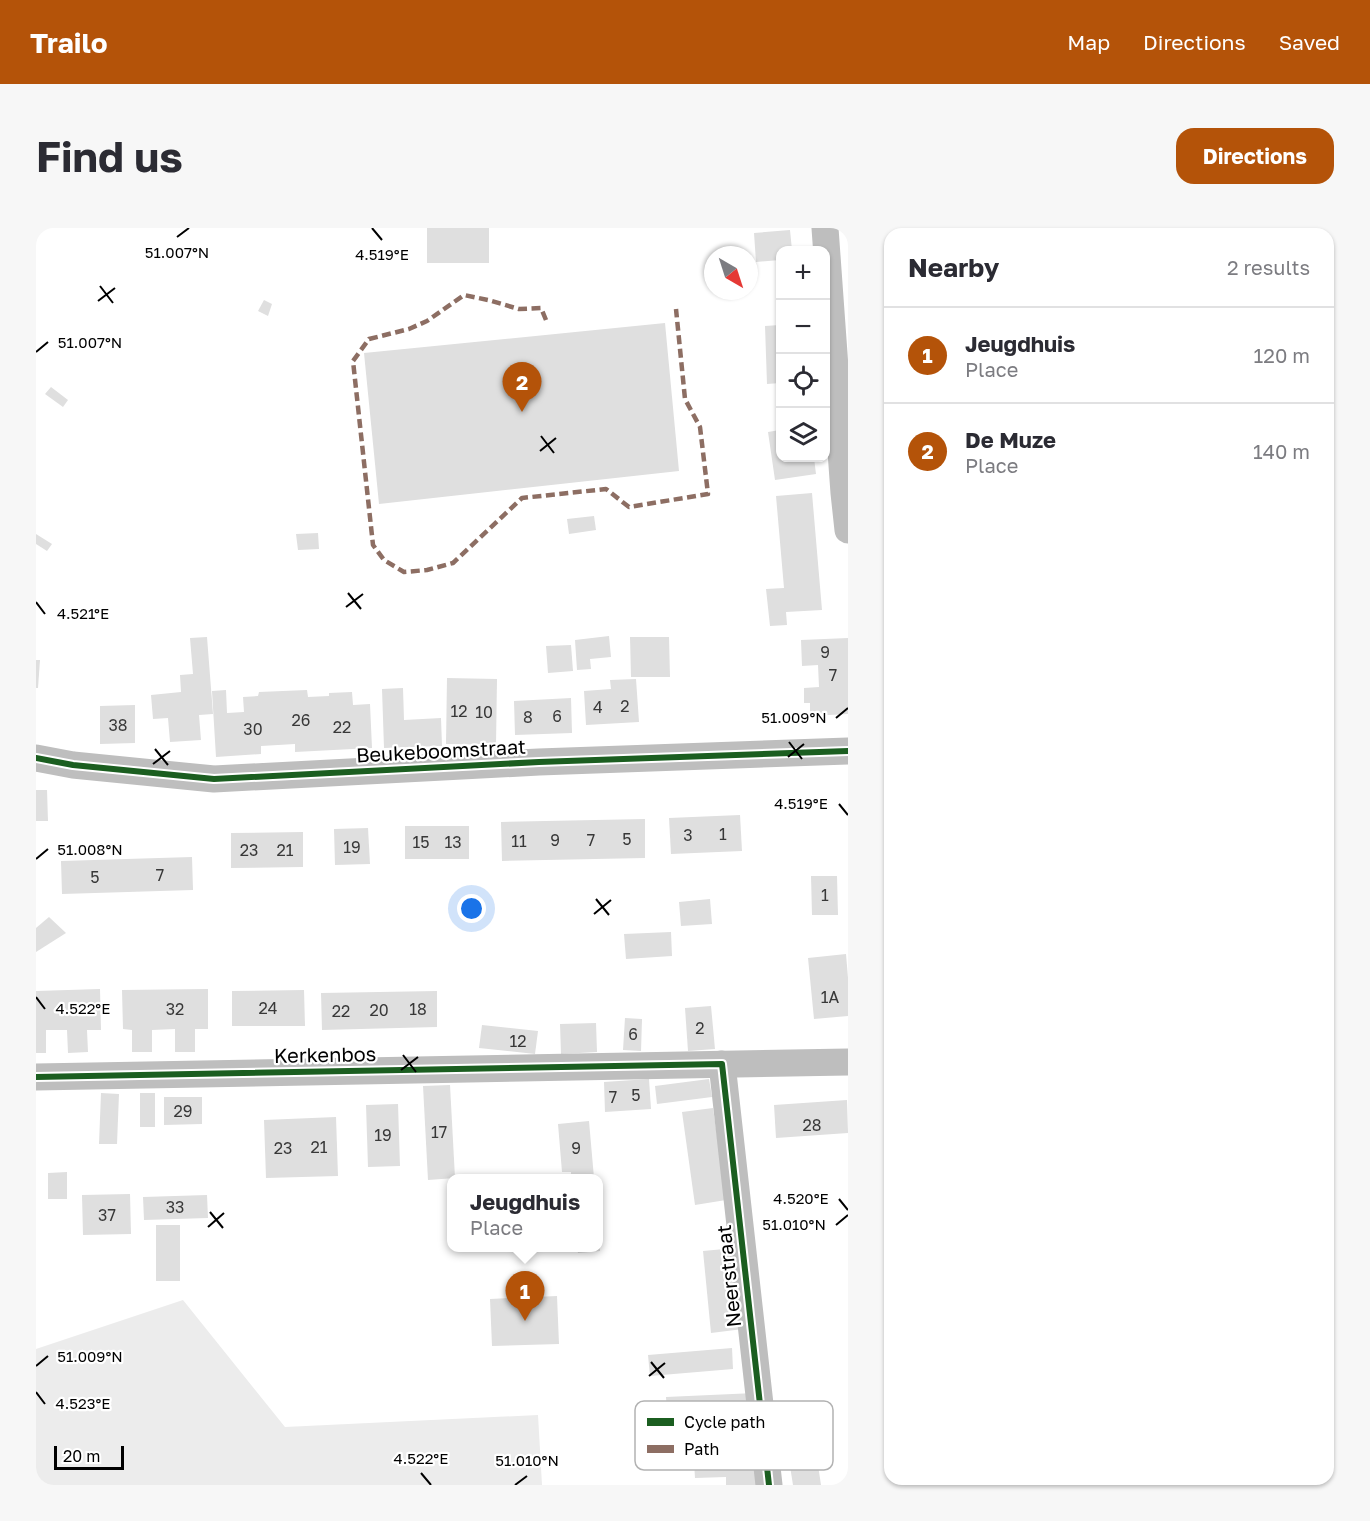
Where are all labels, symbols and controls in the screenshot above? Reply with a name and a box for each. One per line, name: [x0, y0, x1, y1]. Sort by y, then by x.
text: Trailo: [30, 26, 108, 59]
text: Map: [1067, 29, 1110, 55]
text: Directions: [1143, 29, 1246, 55]
text: Saved: [1279, 29, 1340, 55]
button: Directions: [1176, 128, 1334, 184]
text: Find us: [36, 131, 183, 181]
text: 51.007°N: [145, 243, 209, 261]
text: 4.519°E: [355, 245, 409, 263]
north arrow: [704, 246, 758, 300]
map controls: [776, 246, 830, 462]
button: +: [776, 246, 830, 300]
text: Nearby: [908, 252, 999, 283]
text: 2 results: [1227, 255, 1310, 279]
button: −: [776, 300, 830, 354]
text: Jeugdhuis: [965, 330, 1075, 357]
text: 51.007°N: [58, 333, 122, 351]
text: 1: [922, 343, 933, 367]
text: 120 m: [1254, 343, 1310, 367]
button: locate: [776, 354, 830, 408]
text: Place: [965, 357, 1018, 381]
pin: 2: [502, 362, 542, 412]
button: layers: [776, 408, 830, 462]
text: De Muze: [965, 426, 1056, 453]
text: 2: [921, 439, 934, 463]
text: 140 m: [1253, 439, 1310, 463]
text: Place: [965, 453, 1018, 477]
text: 4.521°E: [57, 604, 109, 622]
house number: 9: [820, 642, 830, 662]
house number: 7: [829, 665, 837, 685]
house number: 2: [620, 696, 630, 716]
house number: 4: [593, 697, 603, 717]
house number: 12: [450, 701, 468, 721]
house number: 10: [475, 702, 493, 722]
house number: 6: [552, 706, 562, 726]
house number: 8: [523, 707, 533, 727]
text: 51.009°N: [761, 708, 827, 726]
house number: 26: [292, 710, 310, 730]
house number: 38: [108, 715, 128, 735]
house number: 22: [333, 717, 351, 737]
house number: 30: [243, 719, 263, 739]
street label: Beukeboomstraat: [355, 734, 527, 766]
text: 4.519°E: [774, 794, 828, 812]
house number: 1: [719, 824, 727, 844]
house number: 3: [683, 825, 693, 845]
house number: 5: [622, 829, 632, 849]
house number: 9: [550, 830, 560, 850]
house number: 7: [587, 830, 595, 850]
house number: 11: [511, 831, 527, 851]
house number: 15: [412, 832, 430, 852]
house number: 13: [444, 832, 462, 852]
house number: 19: [343, 837, 361, 857]
text: 51.008°N: [57, 840, 123, 858]
house number: 23: [240, 840, 258, 860]
house number: 21: [276, 840, 294, 860]
house number: 7: [156, 865, 164, 885]
house number: 5: [90, 867, 100, 887]
house number: 1: [821, 885, 829, 905]
your location: [457, 894, 486, 923]
house number: 1A: [821, 987, 840, 1007]
house number: 24: [258, 998, 278, 1018]
text: 4.522°E: [56, 999, 110, 1017]
house number: 32: [166, 999, 184, 1019]
house number: 18: [409, 999, 427, 1019]
house number: 20: [369, 1000, 389, 1020]
house number: 22: [332, 1001, 350, 1021]
house number: 2: [695, 1018, 705, 1038]
house number: 6: [628, 1024, 638, 1044]
house number: 12: [509, 1031, 527, 1051]
street label: Kerkenbos: [274, 1041, 376, 1067]
house number: 5: [631, 1085, 641, 1105]
house number: 7: [609, 1087, 617, 1107]
house number: 29: [174, 1101, 192, 1121]
house number: 28: [802, 1115, 822, 1135]
house number: 17: [431, 1122, 447, 1142]
house number: 19: [374, 1125, 392, 1145]
house number: 21: [310, 1137, 328, 1157]
house number: 23: [274, 1138, 292, 1158]
house number: 9: [571, 1138, 581, 1158]
popup: [447, 1174, 603, 1252]
text: Jeugdhuis: [470, 1188, 580, 1215]
text: 4.520°E: [773, 1189, 829, 1207]
house number: 33: [166, 1197, 184, 1217]
house number: 37: [98, 1205, 116, 1225]
text: Place: [470, 1215, 523, 1239]
text: 51.010°N: [762, 1215, 826, 1233]
street label: Neerstraat: [711, 1224, 745, 1328]
pin: 1: [506, 1272, 544, 1321]
text: 51.009°N: [57, 1347, 123, 1365]
text: 4.523°E: [56, 1394, 110, 1412]
legend: [635, 1401, 833, 1470]
text: Cycle path: [684, 1412, 765, 1432]
text: Path: [684, 1439, 719, 1459]
scale bar: [54, 1443, 124, 1470]
text: 20 m: [63, 1446, 100, 1466]
text: 4.522°E: [394, 1449, 448, 1467]
text: 51.010°N: [495, 1451, 559, 1469]

